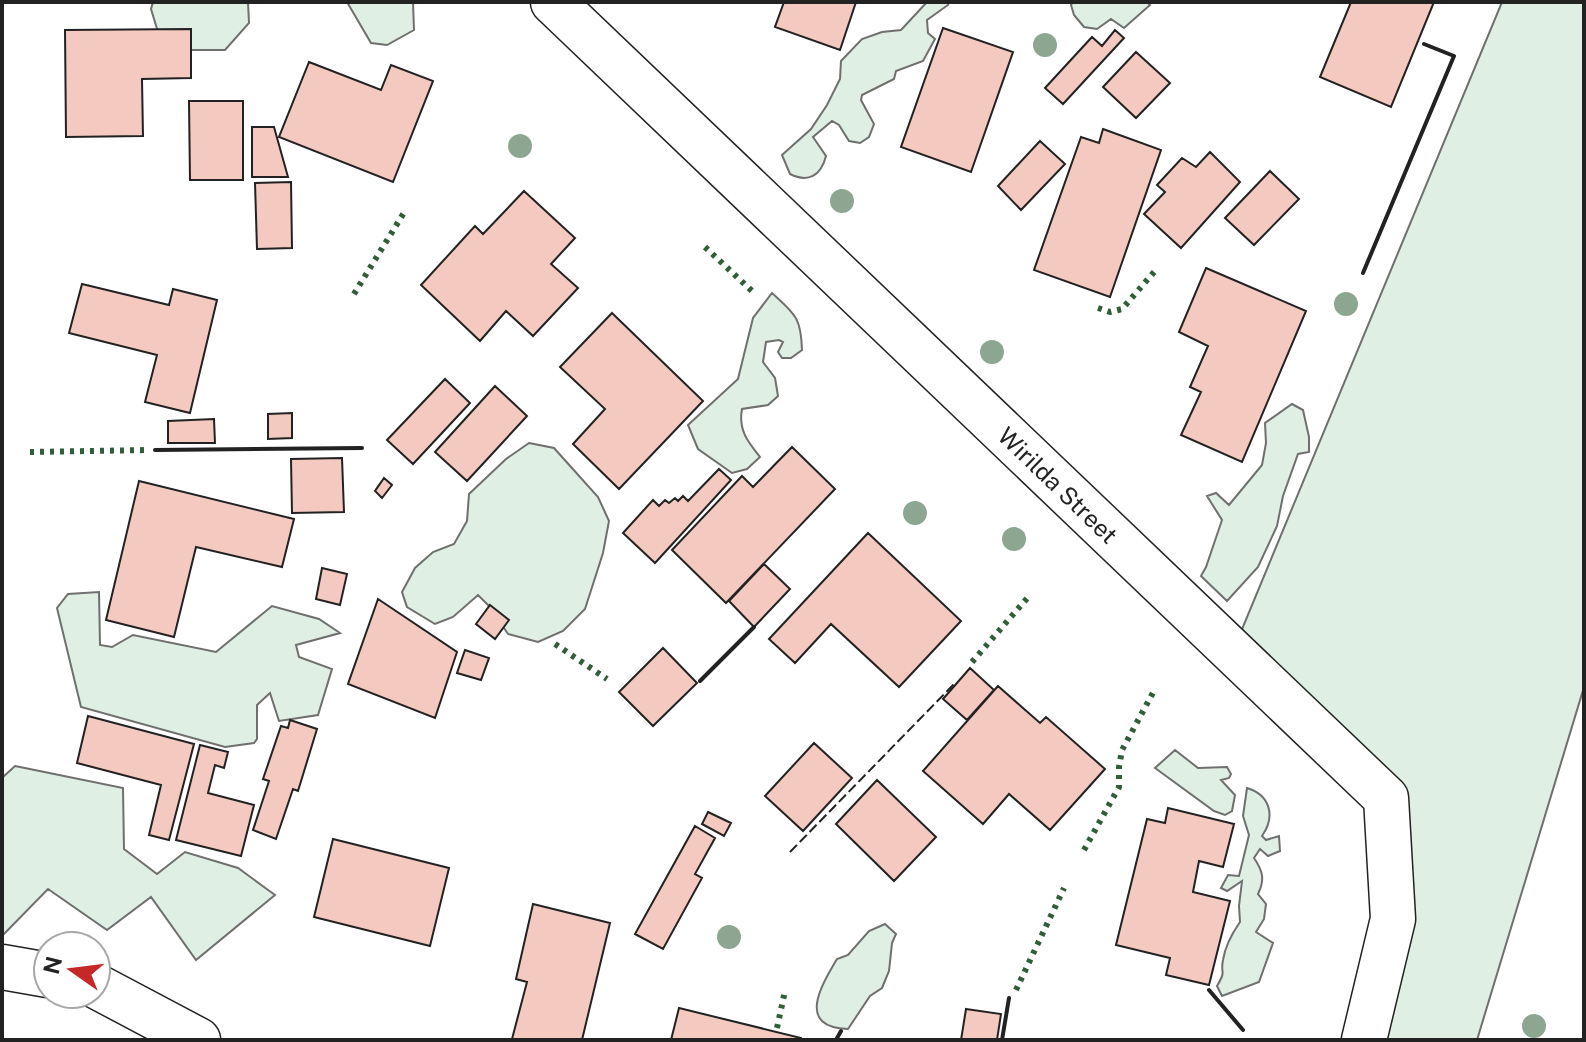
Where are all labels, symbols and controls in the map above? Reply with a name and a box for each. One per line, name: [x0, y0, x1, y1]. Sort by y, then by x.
street label: Wirilda Street: [993, 421, 1123, 549]
north arrow: [32, 930, 112, 1010]
text: N: [38, 954, 67, 977]

